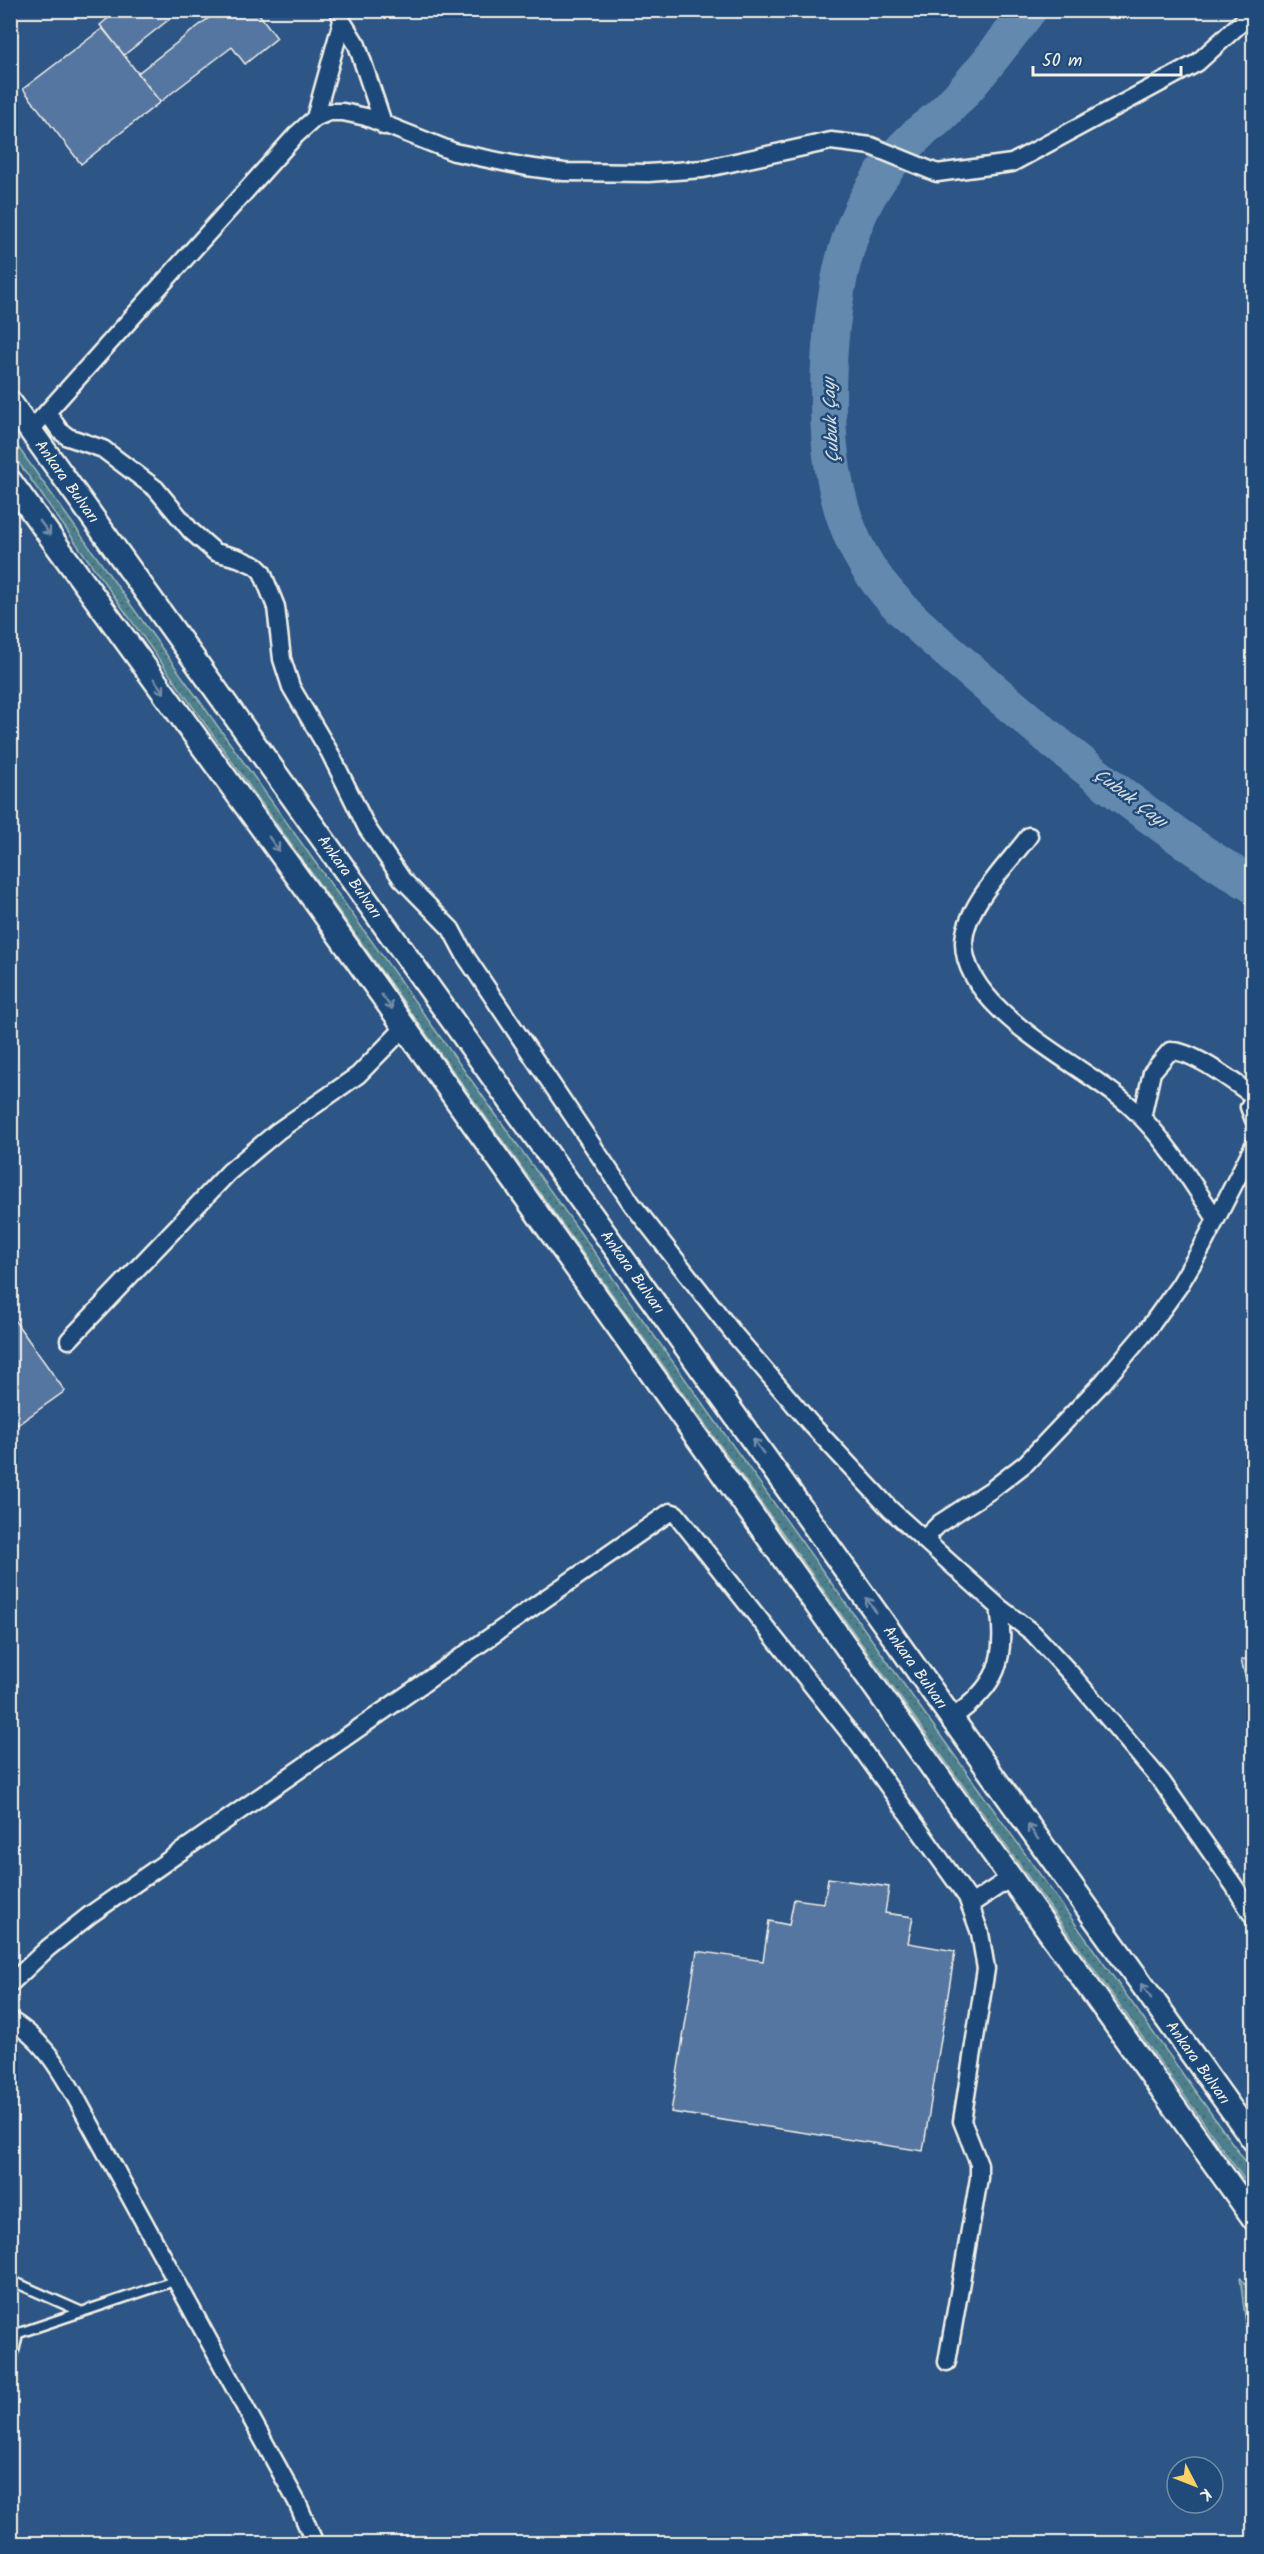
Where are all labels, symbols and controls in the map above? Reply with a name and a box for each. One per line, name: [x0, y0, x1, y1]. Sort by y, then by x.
scale bar: [1033, 39, 1182, 77]
text: 50 m: [1042, 47, 1082, 76]
water label: Çubuk Çayı: [815, 375, 849, 464]
street label: Ankara Bulvarı: [28, 435, 106, 529]
one-way arrow: [39, 519, 51, 535]
one-way arrow: [153, 677, 165, 693]
water label: Çubuk Çayı: [1087, 762, 1174, 837]
street label: Ankara Bulvarı: [311, 830, 388, 924]
one-way arrow: [267, 835, 280, 851]
one-way arrow: [381, 994, 393, 1010]
street label: Ankara Bulvarı: [594, 1225, 671, 1319]
one-way arrow: [752, 1439, 764, 1455]
one-way arrow: [865, 1598, 877, 1614]
street label: Ankara Bulvarı: [877, 1620, 954, 1715]
one-way arrow: [1027, 1825, 1039, 1841]
one-way arrow: [1140, 1984, 1153, 2000]
street label: Ankara Bulvarı: [1159, 2016, 1237, 2110]
north arrow: [1165, 2455, 1225, 2515]
text: K: [1192, 2482, 1218, 2506]

